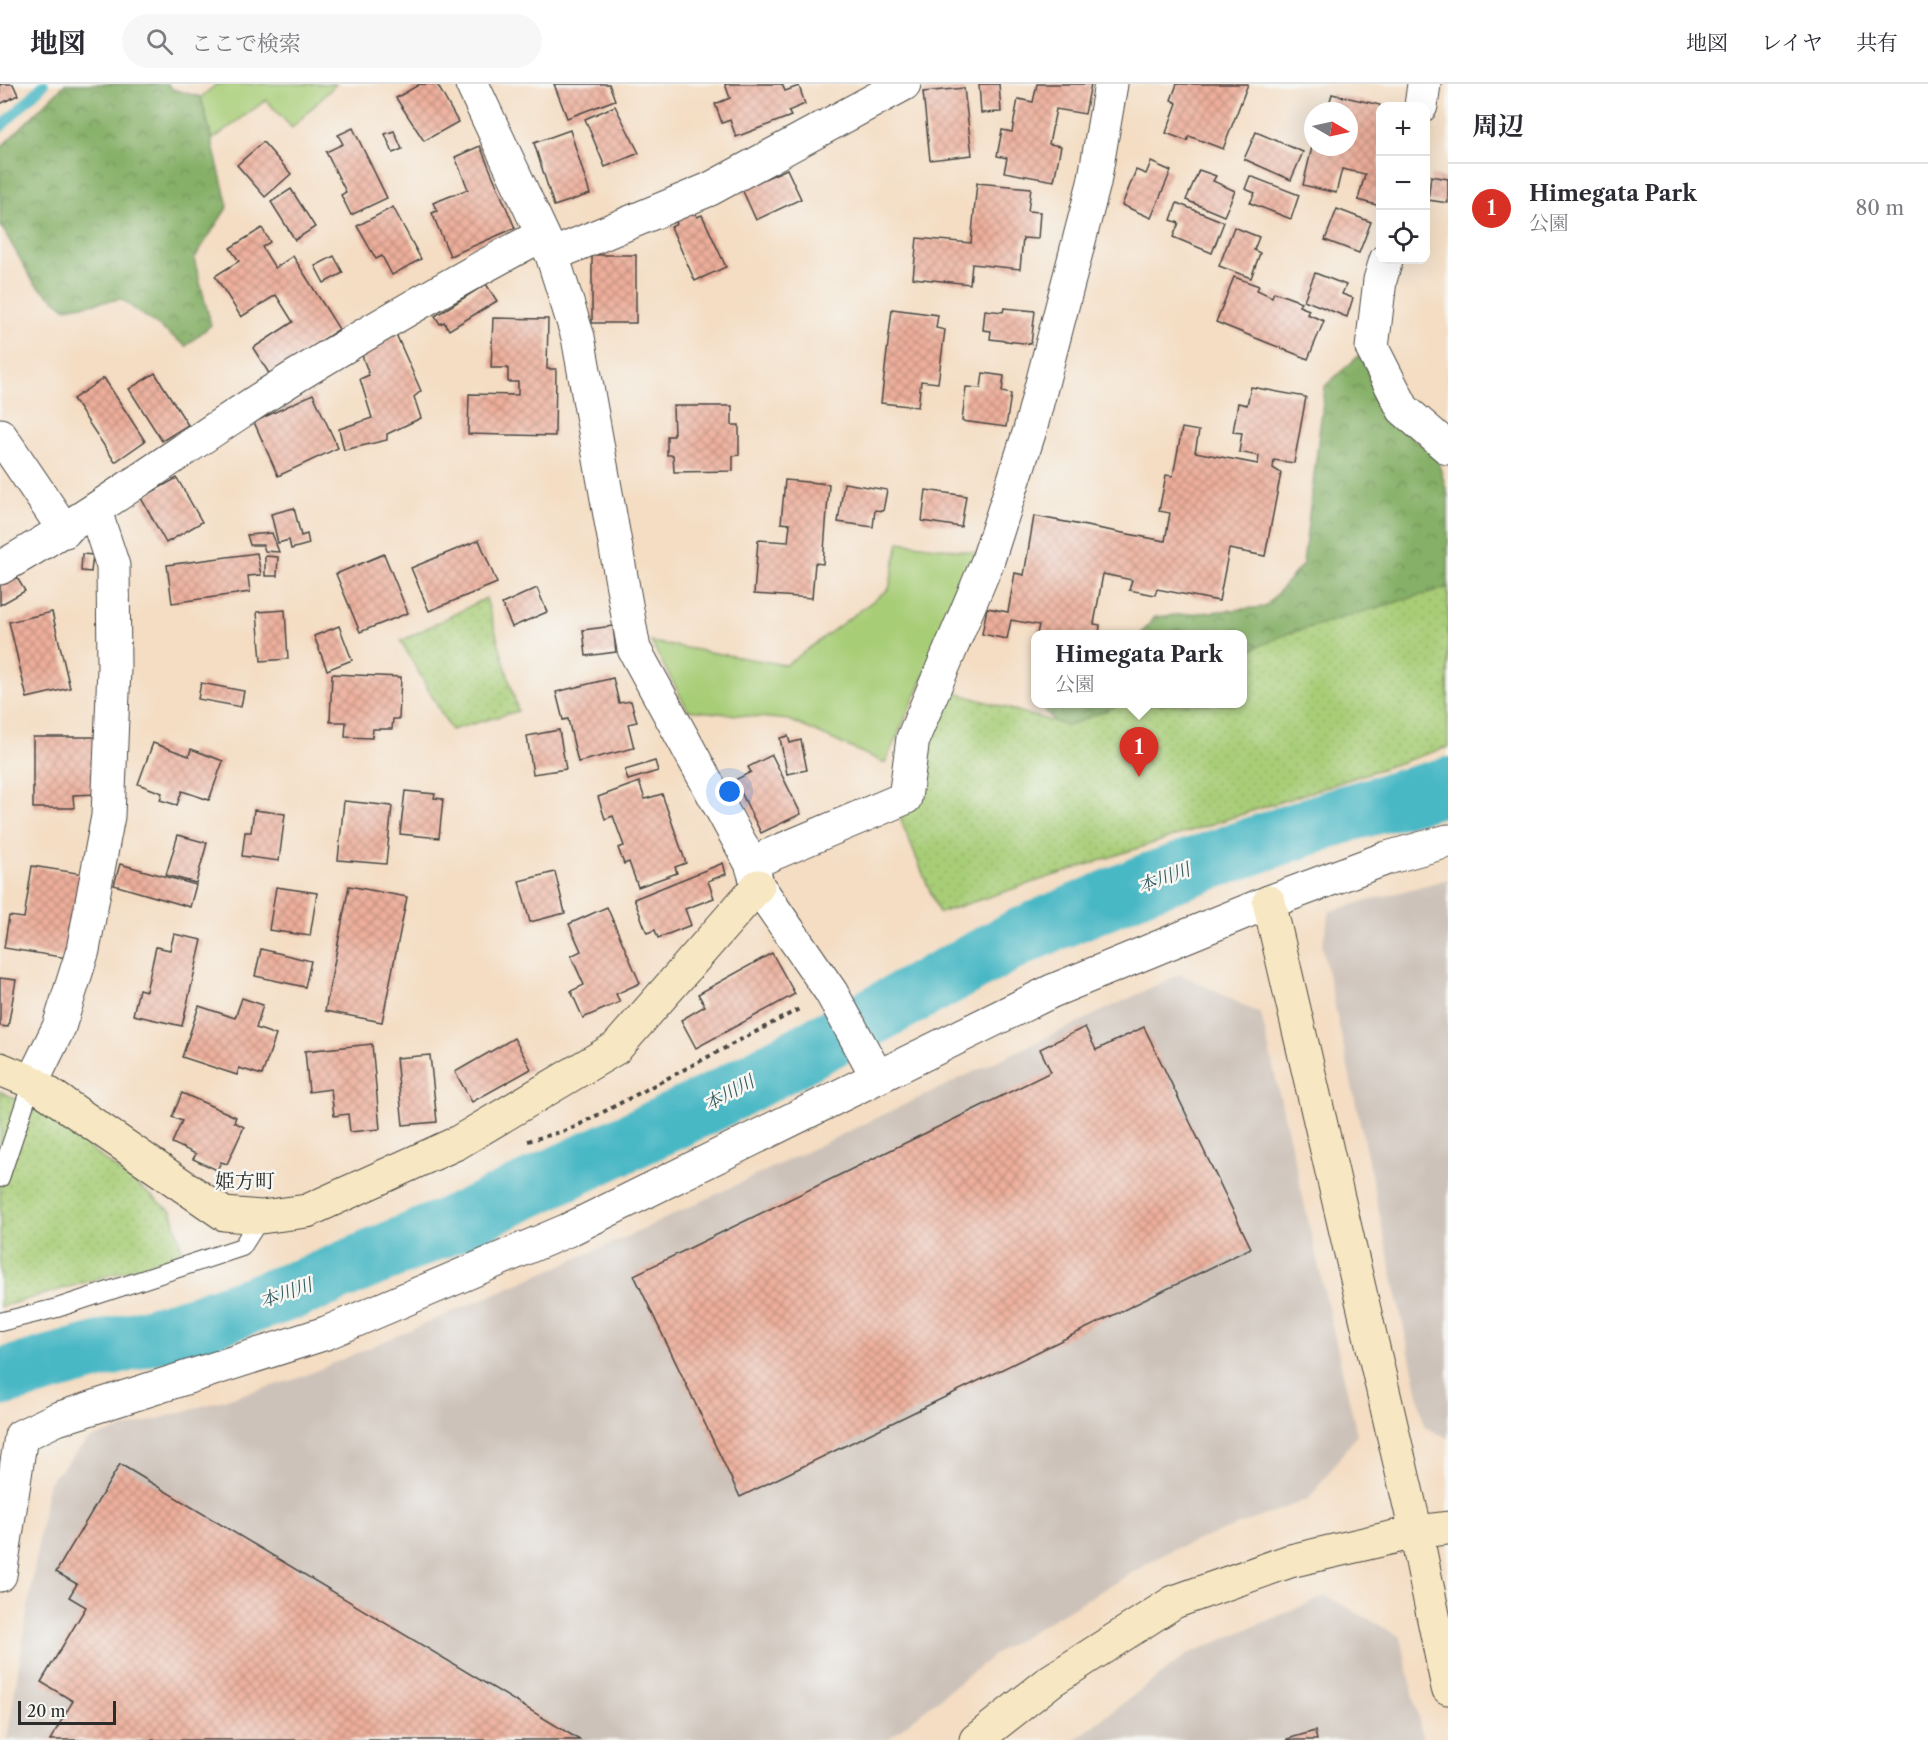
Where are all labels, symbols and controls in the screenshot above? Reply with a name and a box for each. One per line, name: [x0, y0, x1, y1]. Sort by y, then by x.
search box: [122, 14, 542, 68]
icon: search: [143, 25, 176, 58]
text: 地図: [30, 26, 86, 60]
text: ここで検索: [191, 30, 301, 57]
text: 地図: [1686, 30, 1728, 55]
text: レイヤ: [1761, 30, 1823, 55]
text: 共有: [1856, 30, 1898, 55]
north arrow: [1304, 102, 1358, 156]
map controls: [1376, 102, 1430, 264]
button: +: [1376, 102, 1430, 156]
text: 周辺: [1472, 110, 1524, 142]
button: −: [1376, 156, 1430, 210]
text: Himegata Park: [1529, 180, 1697, 207]
text: 1: [1487, 196, 1496, 220]
text: 80 m: [1856, 196, 1904, 220]
button: locate: [1376, 210, 1430, 264]
text: 公園: [1529, 211, 1569, 235]
popup: [1031, 630, 1247, 708]
text: Himegata Park: [1055, 641, 1223, 668]
text: 公園: [1055, 672, 1095, 696]
pin: 1: [1120, 728, 1158, 777]
your location: [715, 777, 744, 806]
water label: 本川川: [1135, 858, 1195, 898]
water label: 本川川: [700, 1070, 760, 1115]
district label: 姫方町: [215, 1169, 275, 1193]
water label: 本川川: [257, 1273, 317, 1312]
scale bar: [18, 1698, 116, 1726]
text: 20 m: [27, 1701, 66, 1721]

